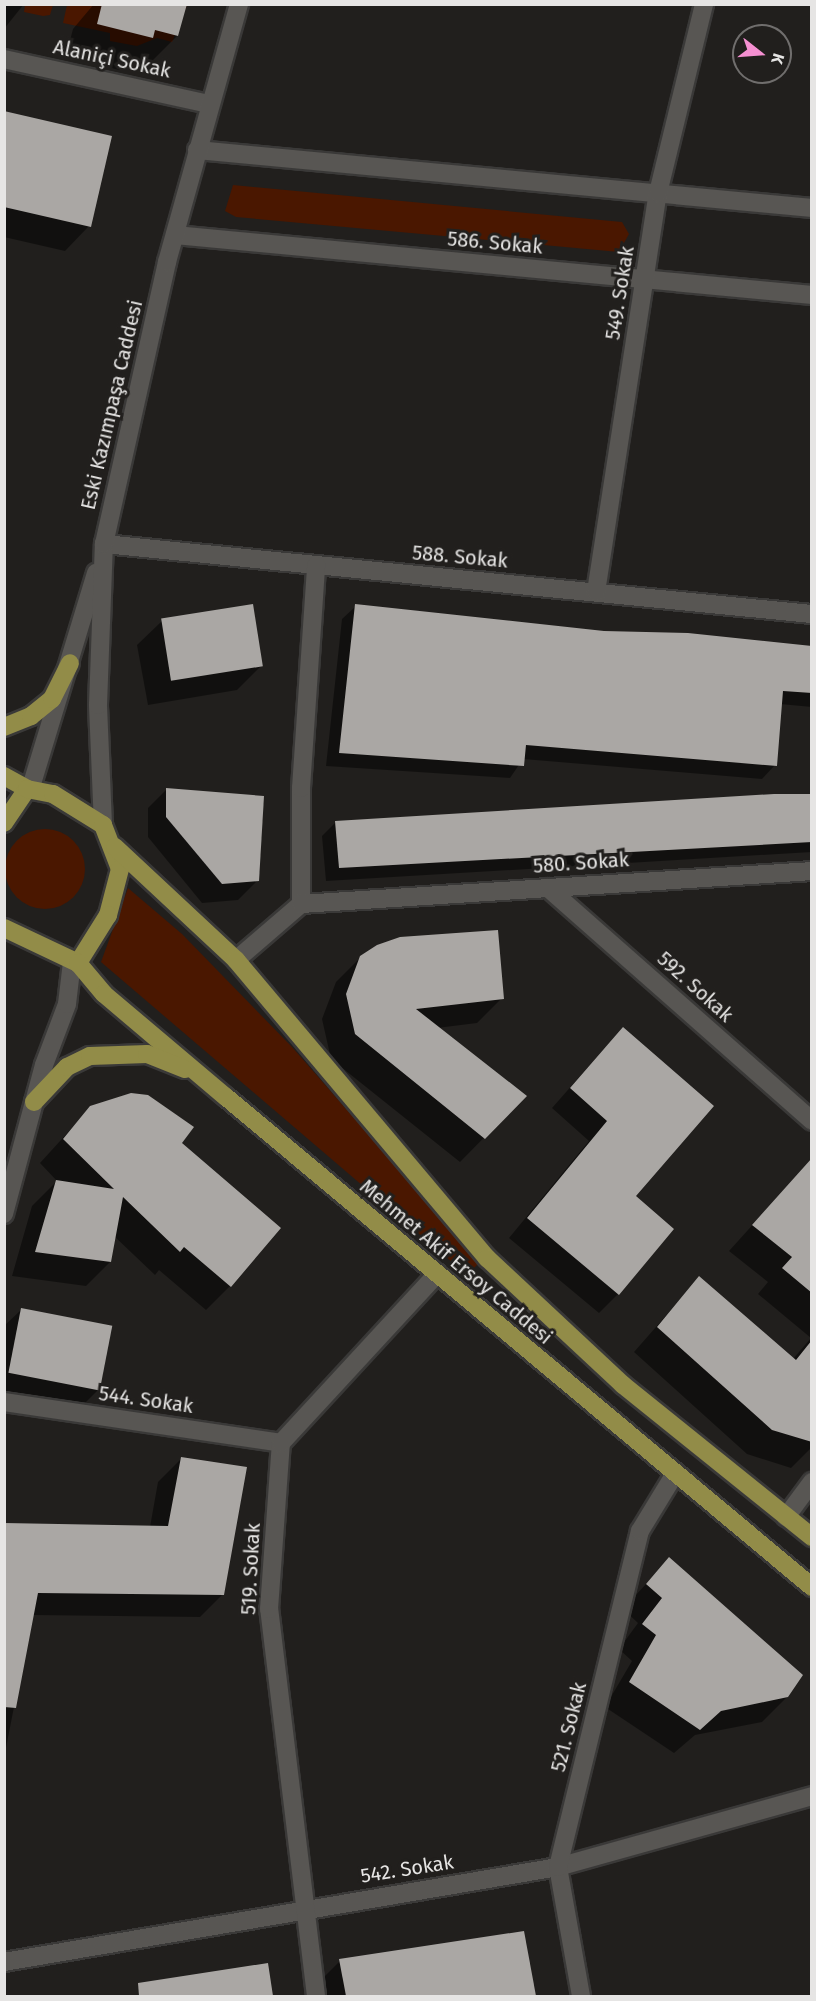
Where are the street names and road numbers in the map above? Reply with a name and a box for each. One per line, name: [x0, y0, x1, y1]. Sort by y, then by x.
street label: Alaniçi Sokak: [51, 35, 173, 83]
street label: 586. Sokak: [446, 227, 544, 259]
street label: 549. Sokak: [601, 244, 639, 342]
street label: Eski Kazımpaşa Caddesi: [76, 298, 148, 512]
street label: 588. Sokak: [411, 541, 509, 573]
street label: 580. Sokak: [532, 848, 630, 878]
street label: 592. Sokak: [652, 947, 738, 1027]
street label: Mehmet Akif Ersoy Caddesi: [355, 1174, 557, 1350]
street label: 544. Sokak: [97, 1382, 195, 1418]
street label: 519. Sokak: [237, 1522, 265, 1616]
street label: 521. Sokak: [546, 1680, 592, 1774]
street label: 542. Sokak: [359, 1850, 455, 1888]

